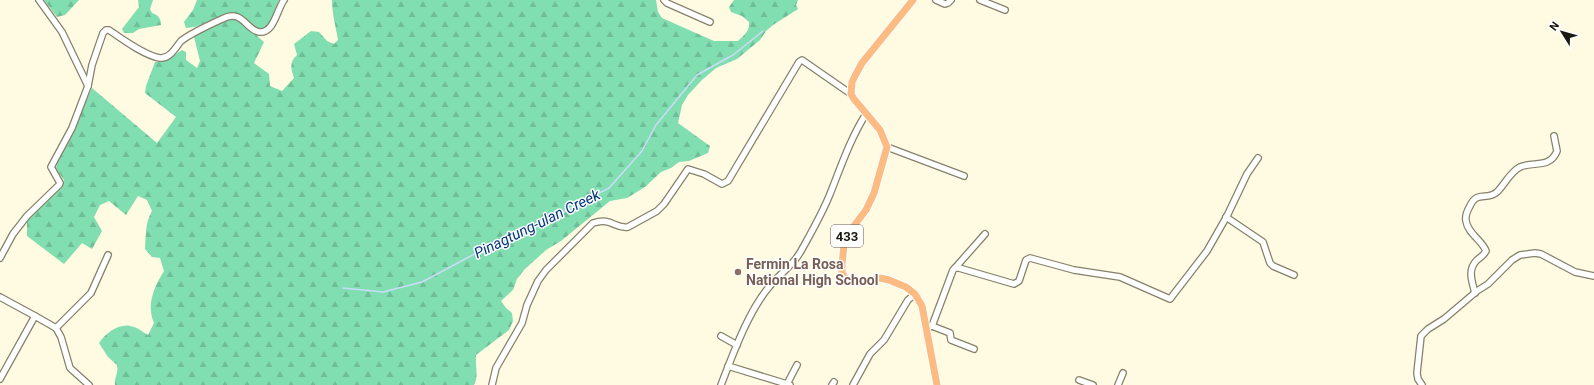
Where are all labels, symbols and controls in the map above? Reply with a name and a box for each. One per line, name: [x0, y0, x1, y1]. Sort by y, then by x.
north arrow: [1542, 12, 1582, 52]
text: N: [1547, 19, 1562, 33]
water label: Pinagtung-ulan Creek: [471, 185, 604, 262]
road number: 433: [831, 225, 863, 247]
place label: Fermin La Rosa National High School: [746, 256, 878, 288]
marker: Fermin La Rosa National High School: [733, 267, 743, 277]

